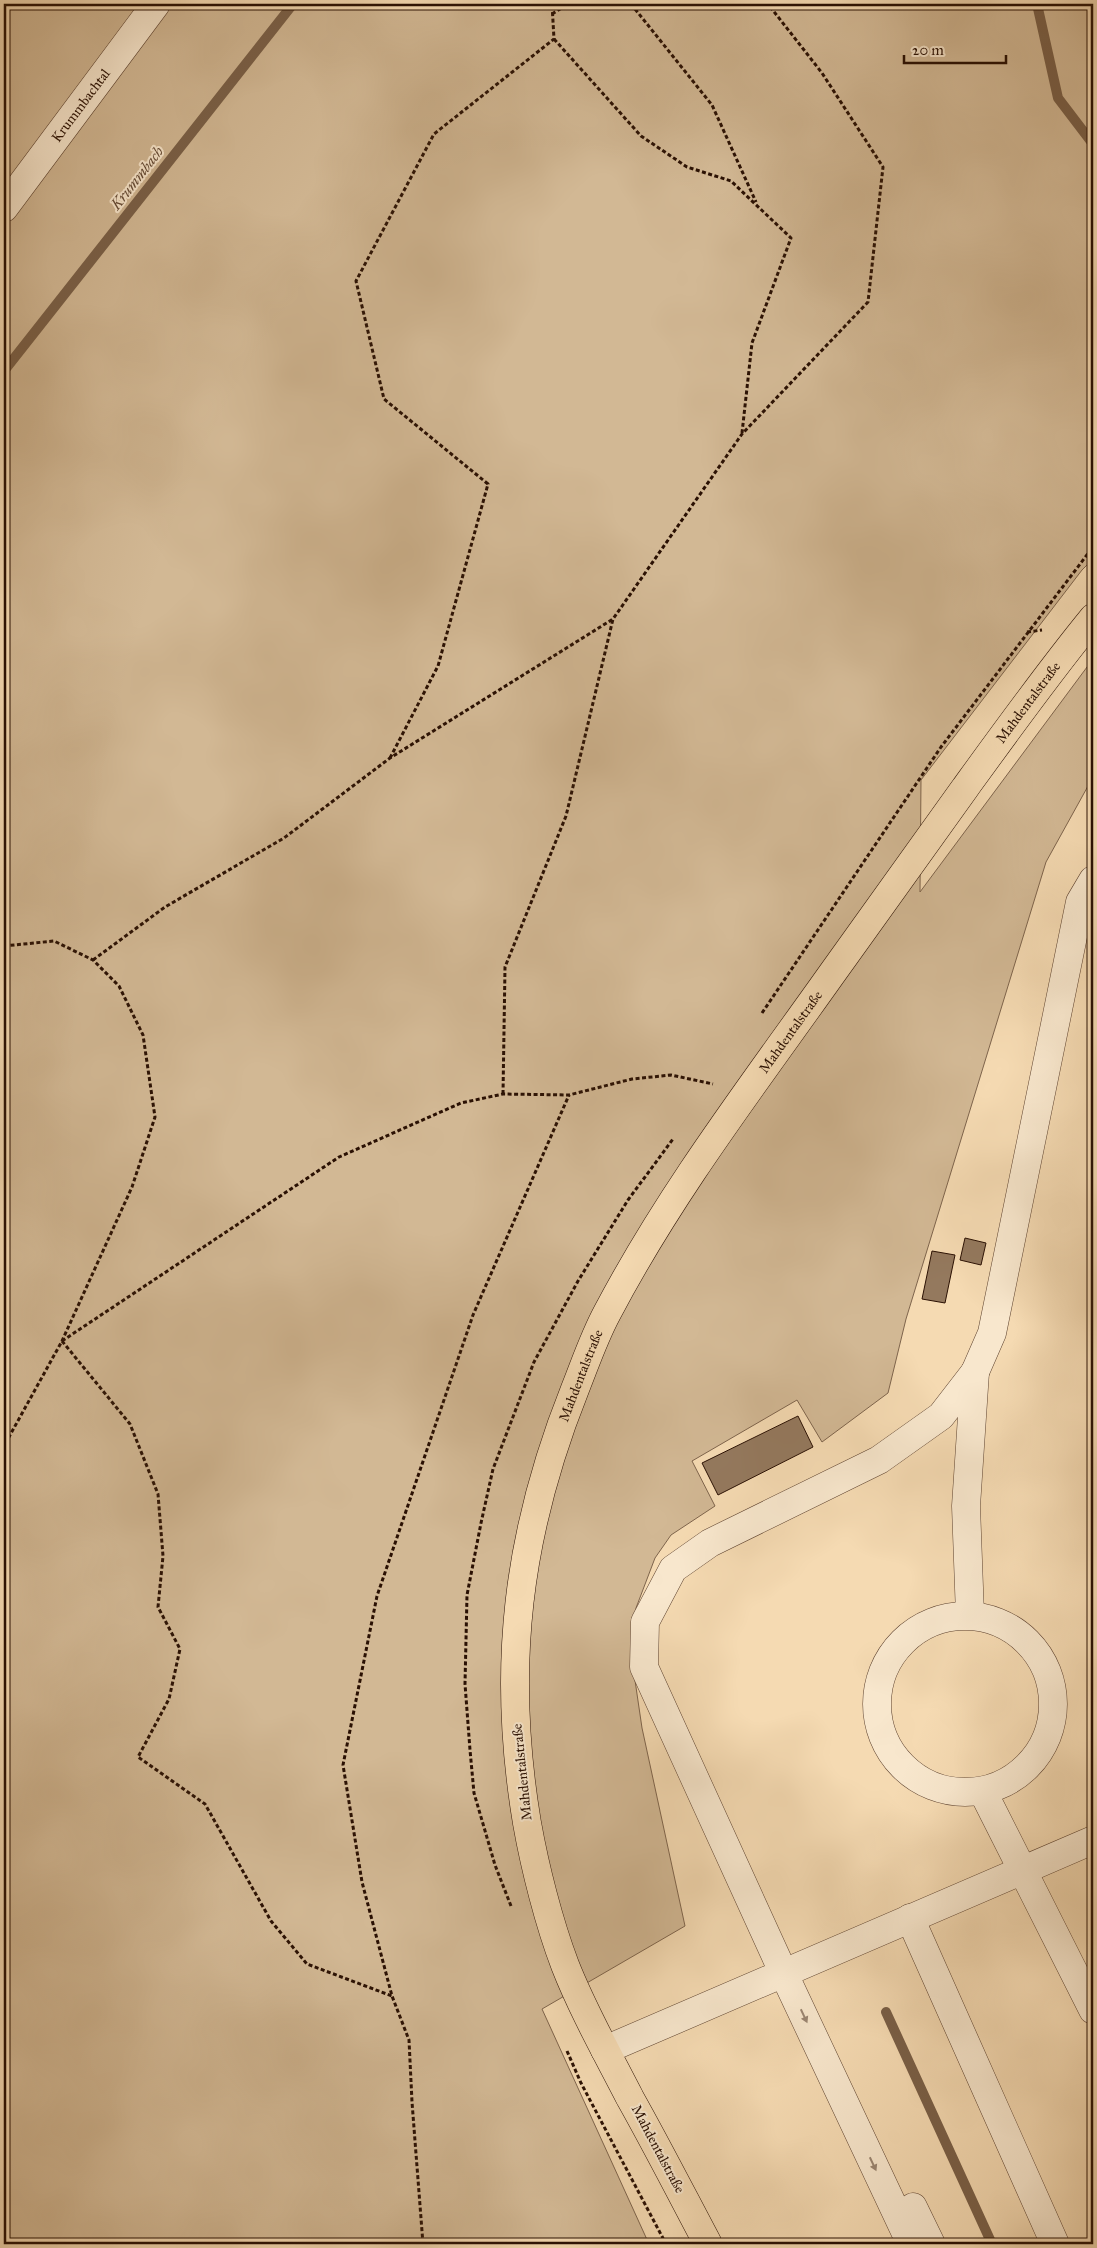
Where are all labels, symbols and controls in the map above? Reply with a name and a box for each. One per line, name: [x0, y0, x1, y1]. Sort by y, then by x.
scale bar: [904, 32, 1007, 64]
text: 20 m: [912, 41, 944, 59]
street label: Krummbachtal: [48, 65, 113, 145]
water label: Krummbach: [106, 142, 168, 214]
street label: Mahdentalstraße: [992, 658, 1064, 746]
street label: Mahdentalstraße: [755, 987, 826, 1076]
street label: Mahdentalstraße: [555, 1327, 606, 1424]
street label: Mahdentalstraße: [508, 1723, 536, 1821]
one-way arrow: [800, 2009, 808, 2024]
street label: Mahdentalstraße: [628, 2102, 688, 2196]
one-way arrow: [869, 2157, 877, 2171]

